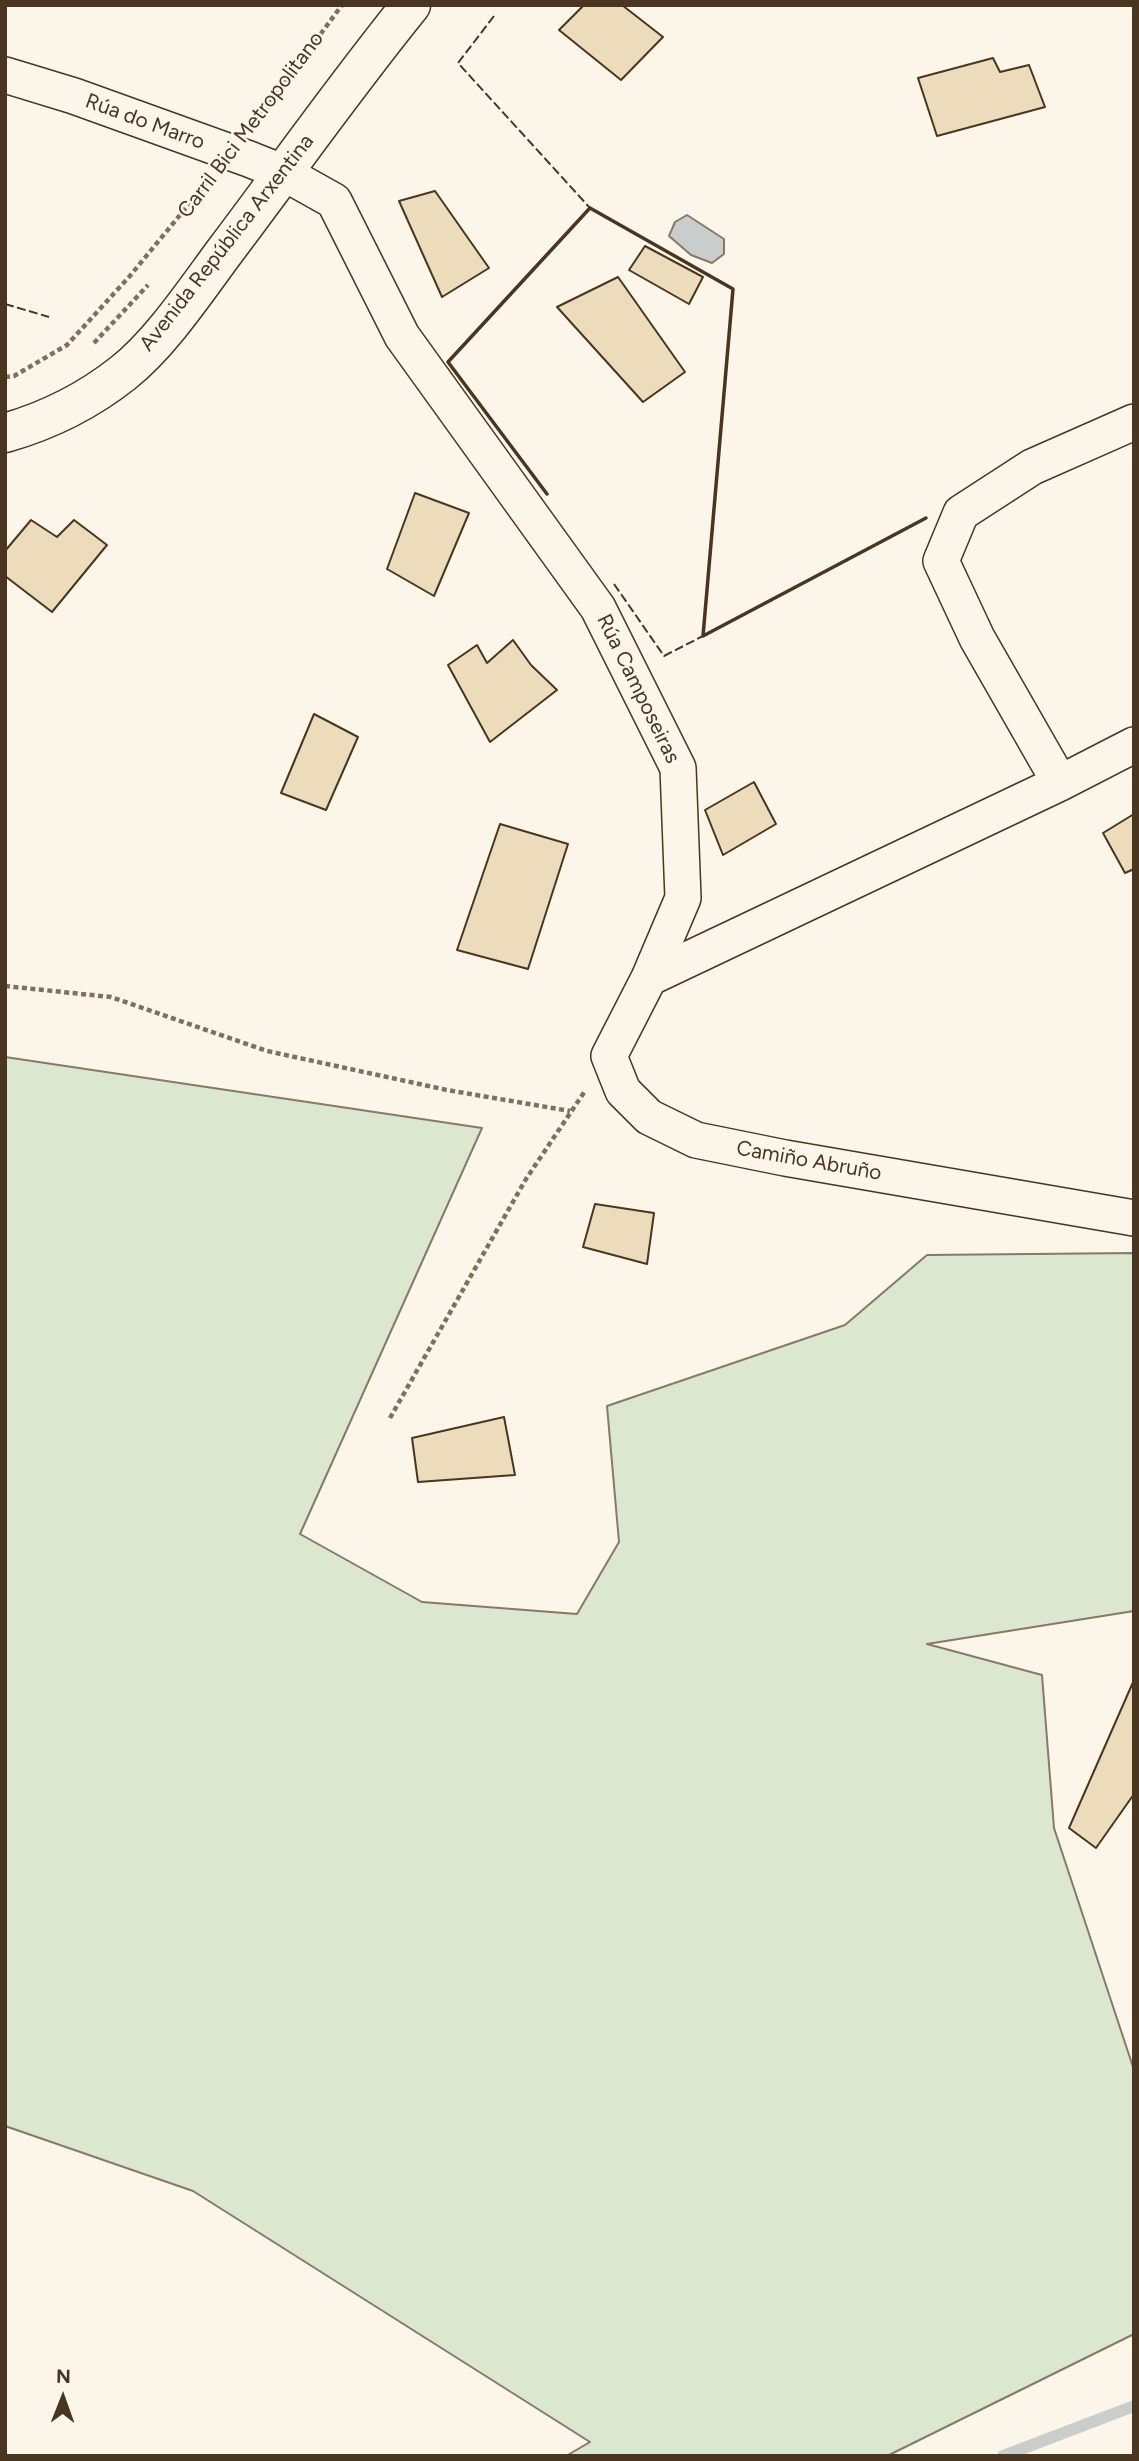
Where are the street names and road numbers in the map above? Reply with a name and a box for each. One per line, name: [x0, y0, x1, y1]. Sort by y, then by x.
street label: Carril Bici Metropolitano: [173, 27, 329, 223]
street label: Rúa do Marro: [82, 89, 208, 155]
street label: Avenida República Arxentina: [134, 130, 320, 356]
street label: Rúa Camposeiras: [591, 610, 685, 768]
street label: Camiño Abruño: [734, 1136, 884, 1186]

